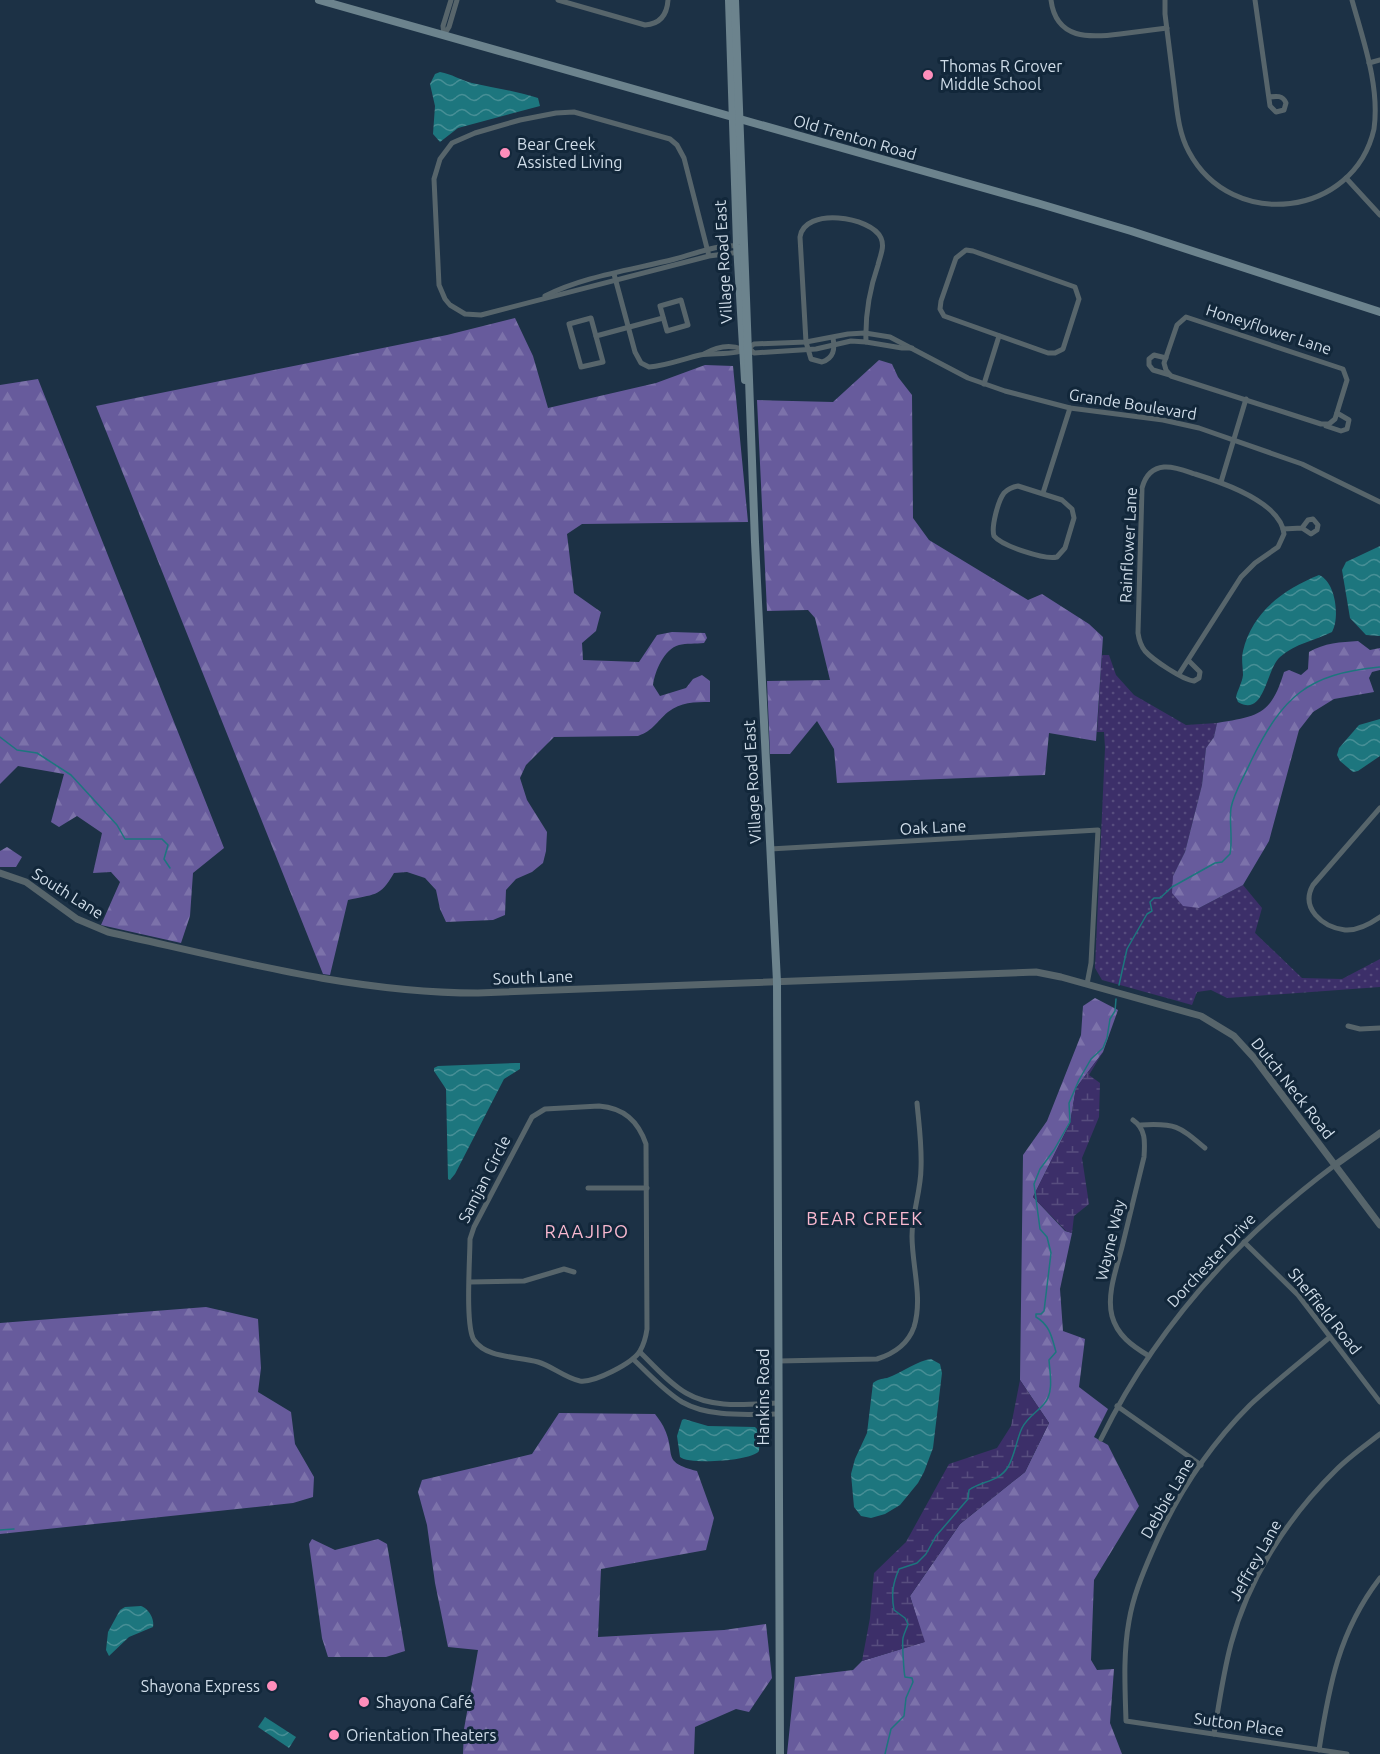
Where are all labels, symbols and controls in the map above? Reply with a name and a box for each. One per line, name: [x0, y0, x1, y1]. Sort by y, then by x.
place label: Thomas R Grover Middle School: [940, 57, 1062, 93]
marker: Thomas R Grover Middle School: [921, 68, 935, 82]
street label: Old Trenton Road: [791, 111, 919, 163]
place label: Bear Creek Assisted Living: [517, 135, 622, 171]
marker: Bear Creek Assisted Living: [498, 146, 512, 160]
street label: Village Road East: [711, 199, 735, 324]
street label: Honeyflower Lane: [1204, 300, 1334, 358]
street label: Grande Boulevard: [1068, 385, 1198, 423]
street label: Rainflower Lane: [1116, 487, 1140, 603]
street label: Village Road East: [740, 719, 764, 844]
street label: Oak Lane: [899, 816, 967, 838]
street label: South Lane: [29, 864, 107, 922]
street label: South Lane: [493, 967, 573, 987]
street label: Dutch Neck Road: [1248, 1034, 1338, 1142]
street label: Samjan Circle: [454, 1132, 514, 1226]
street label: Wayne Way: [1092, 1198, 1128, 1282]
district label: BEAR CREEK: [806, 1208, 924, 1228]
street label: Dorchester Drive: [1163, 1209, 1259, 1311]
district label: RAAJIPO: [545, 1221, 629, 1241]
street label: Sheffield Road: [1285, 1264, 1365, 1358]
street label: Hankins Road: [754, 1348, 772, 1446]
street label: Debbie Lane: [1137, 1455, 1197, 1541]
street label: Jeffrey Lane: [1225, 1516, 1285, 1604]
place label: Shayona Express: [141, 1677, 260, 1695]
marker: Shayona Express: [265, 1679, 279, 1693]
place label: Shayona Café: [376, 1693, 473, 1711]
marker: Shayona Café: [357, 1695, 371, 1709]
street label: Sutton Place: [1193, 1709, 1285, 1739]
place label: Orientation Theaters: [346, 1726, 496, 1744]
marker: Orientation Theaters: [327, 1728, 341, 1742]

